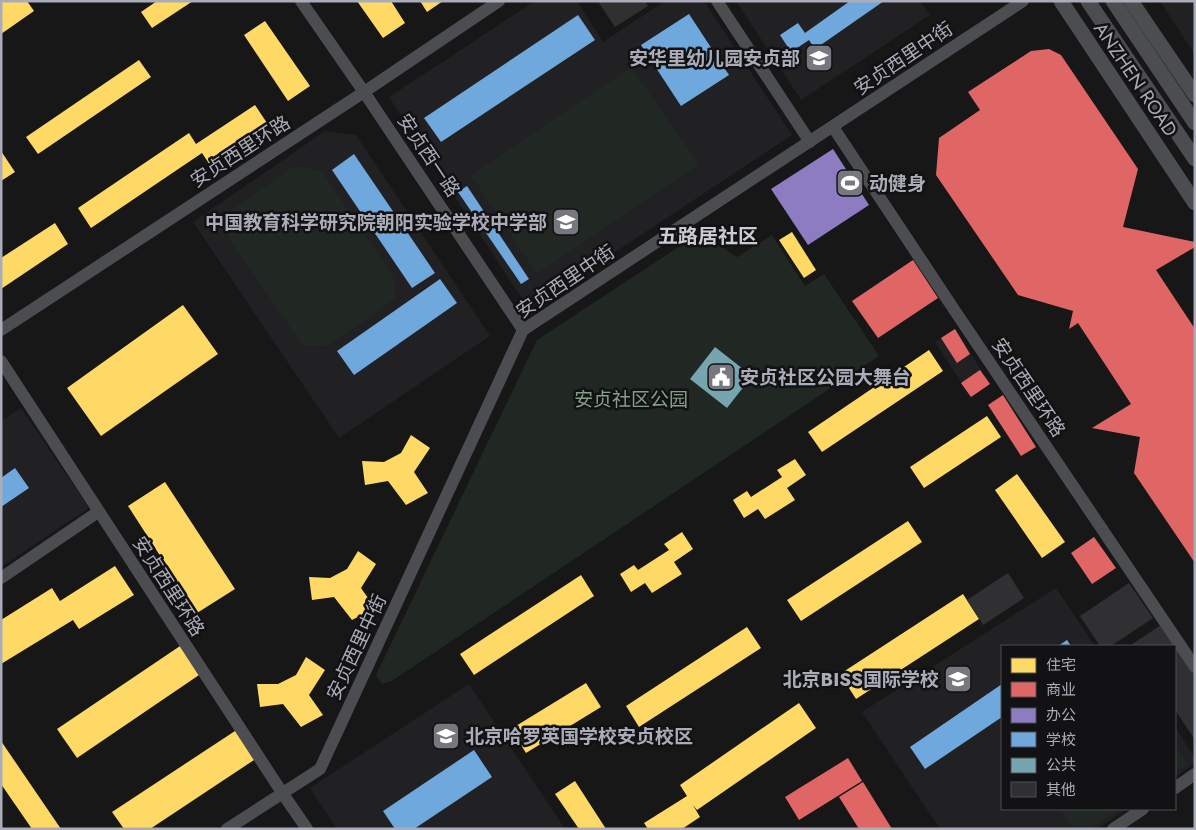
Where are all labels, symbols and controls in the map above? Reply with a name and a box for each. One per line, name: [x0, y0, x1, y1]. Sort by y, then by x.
street label: 安贞西里中街: [848, 15, 958, 101]
street label: ANZHEN ROAD: [1087, 17, 1184, 142]
school or university icon: 安华里幼儿园安贞部: [804, 43, 834, 73]
place label: 安华里幼儿园安贞部: [629, 45, 800, 72]
street label: 安贞西一路: [391, 108, 466, 202]
street label: 安贞西里环路: [185, 109, 295, 194]
sports icon: 动健身: [835, 168, 865, 198]
place label: 动健身: [869, 170, 926, 197]
school or university icon: 中国教育科学研究院朝阳实验学校中学部: [551, 207, 581, 237]
place label: 中国教育科学研究院朝阳实验学校中学部: [205, 209, 547, 236]
district label: 五路居社区: [658, 222, 758, 251]
street label: 安贞西里中街: [510, 238, 620, 324]
street label: 安贞西里环路: [986, 332, 1072, 442]
public building icon: 安贞社区公园大舞台: [706, 362, 736, 392]
place label: 安贞社区公园大舞台: [740, 364, 911, 391]
park label: 安贞社区公园: [574, 386, 688, 413]
street label: 安贞西里环路: [126, 531, 211, 641]
street label: 安贞西里中街: [320, 590, 393, 705]
legend: [1001, 645, 1176, 810]
text: 住宅: [1046, 654, 1076, 676]
school or university icon: 北京BISS国际学校: [943, 664, 973, 694]
place label: 北京BISS国际学校: [783, 666, 939, 693]
text: 商业: [1046, 679, 1076, 701]
text: 办公: [1046, 704, 1076, 726]
school or university icon: 北京哈罗英国学校安贞校区: [431, 721, 461, 751]
place label: 北京哈罗英国学校安贞校区: [465, 723, 693, 750]
text: 学校: [1046, 729, 1076, 751]
text: 公共: [1046, 754, 1076, 776]
text: 其他: [1046, 779, 1076, 801]

